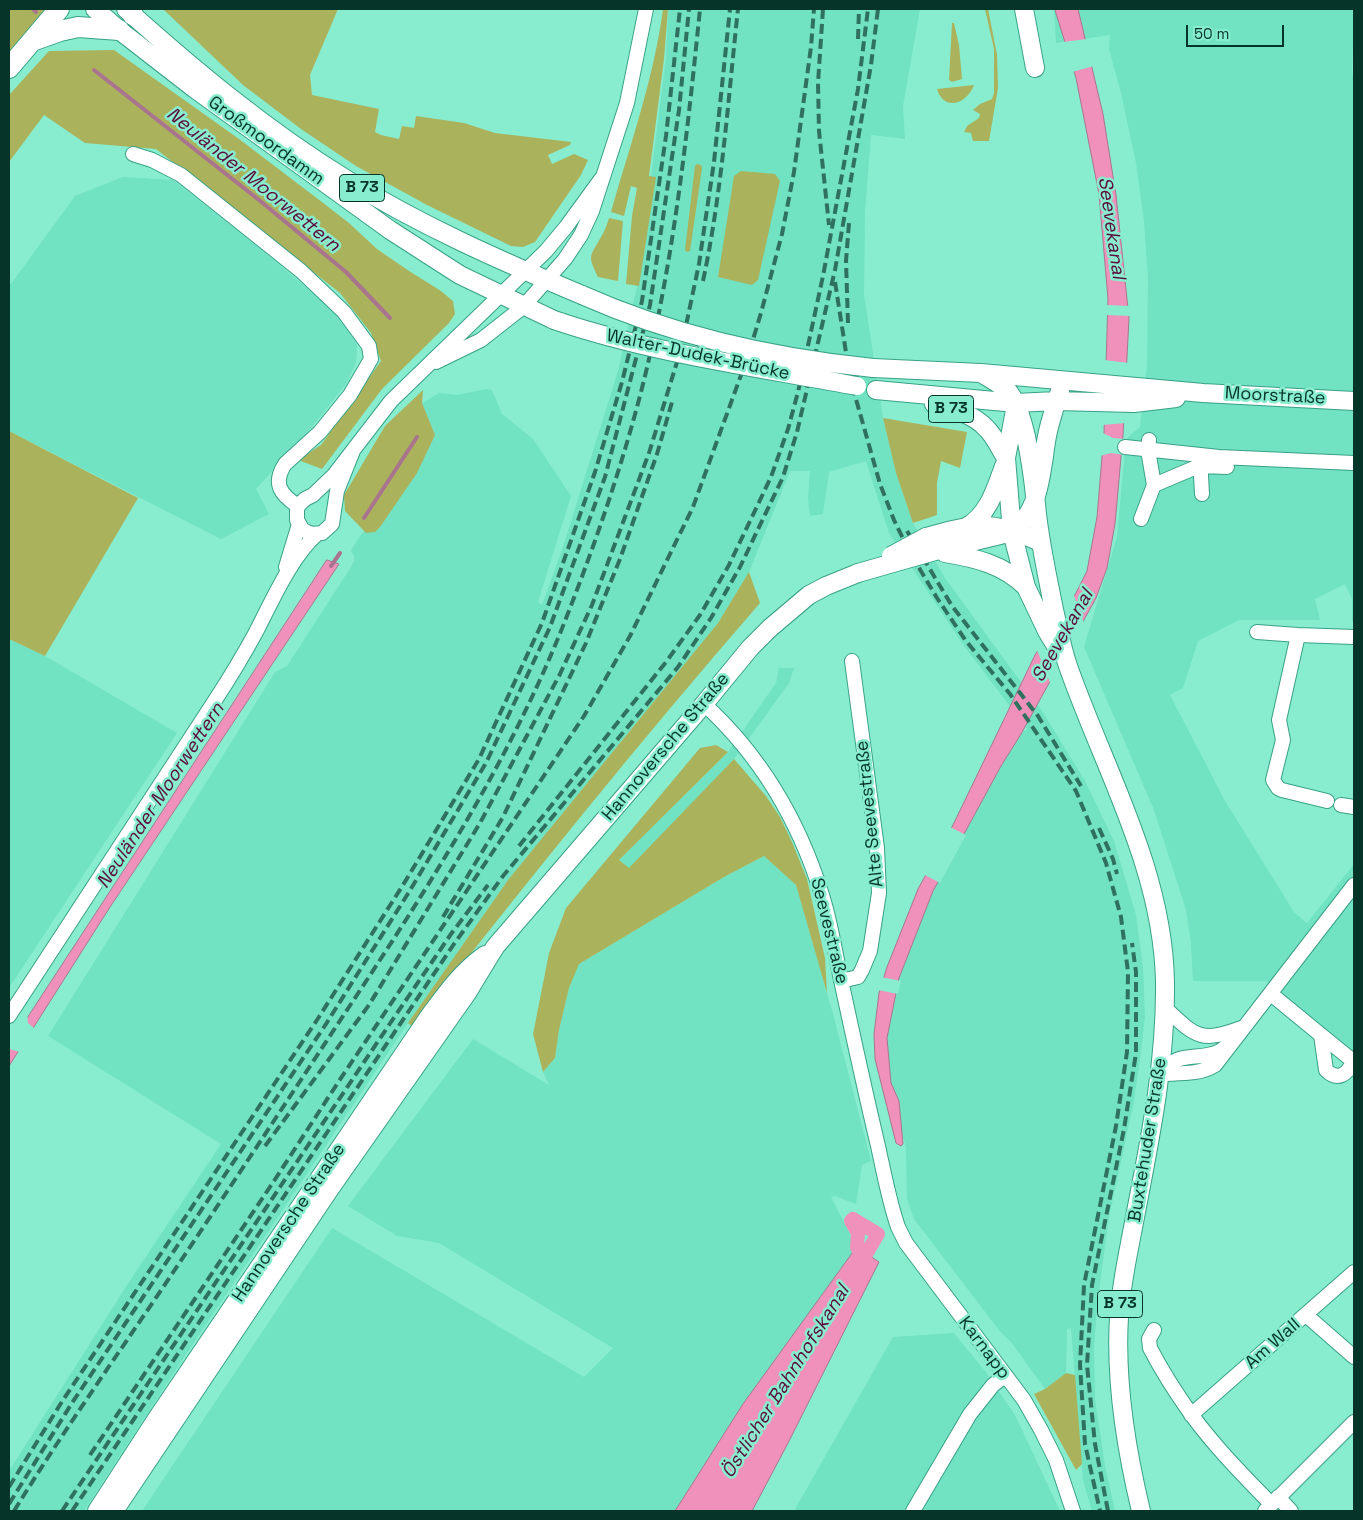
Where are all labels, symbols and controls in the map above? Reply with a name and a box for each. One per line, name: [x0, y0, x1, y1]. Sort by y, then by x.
scale bar: [1188, 15, 1286, 47]
text: 50 m: [1194, 24, 1229, 43]
street label: Großmoordamm: [204, 92, 328, 190]
water label: Neuländer Moorwettern: [162, 103, 344, 257]
road number: B 73: [340, 174, 384, 202]
water label: Seevekanal: [1093, 175, 1129, 281]
street label: Walter-Dudek-Brücke: [605, 325, 791, 385]
street label: Moorstraße: [1224, 383, 1326, 409]
road number: B 73: [928, 396, 974, 422]
water label: Seevekanal: [1027, 586, 1099, 686]
street label: Hannoversche Straße: [598, 669, 734, 825]
water label: Neuländer Moorwettern: [92, 699, 230, 893]
street label: Alte Seevestraße: [852, 740, 888, 888]
street label: Seevestraße: [805, 876, 853, 986]
street label: Buxtehuder Straße: [1124, 1056, 1172, 1224]
street label: Hannoversche Straße: [228, 1140, 350, 1306]
water label: Östlicher Bahnhofskanal: [717, 1281, 855, 1483]
road number: B 73: [1098, 1290, 1142, 1318]
street label: Karnapp: [954, 1312, 1014, 1384]
street label: Am Wall: [1241, 1314, 1305, 1374]

